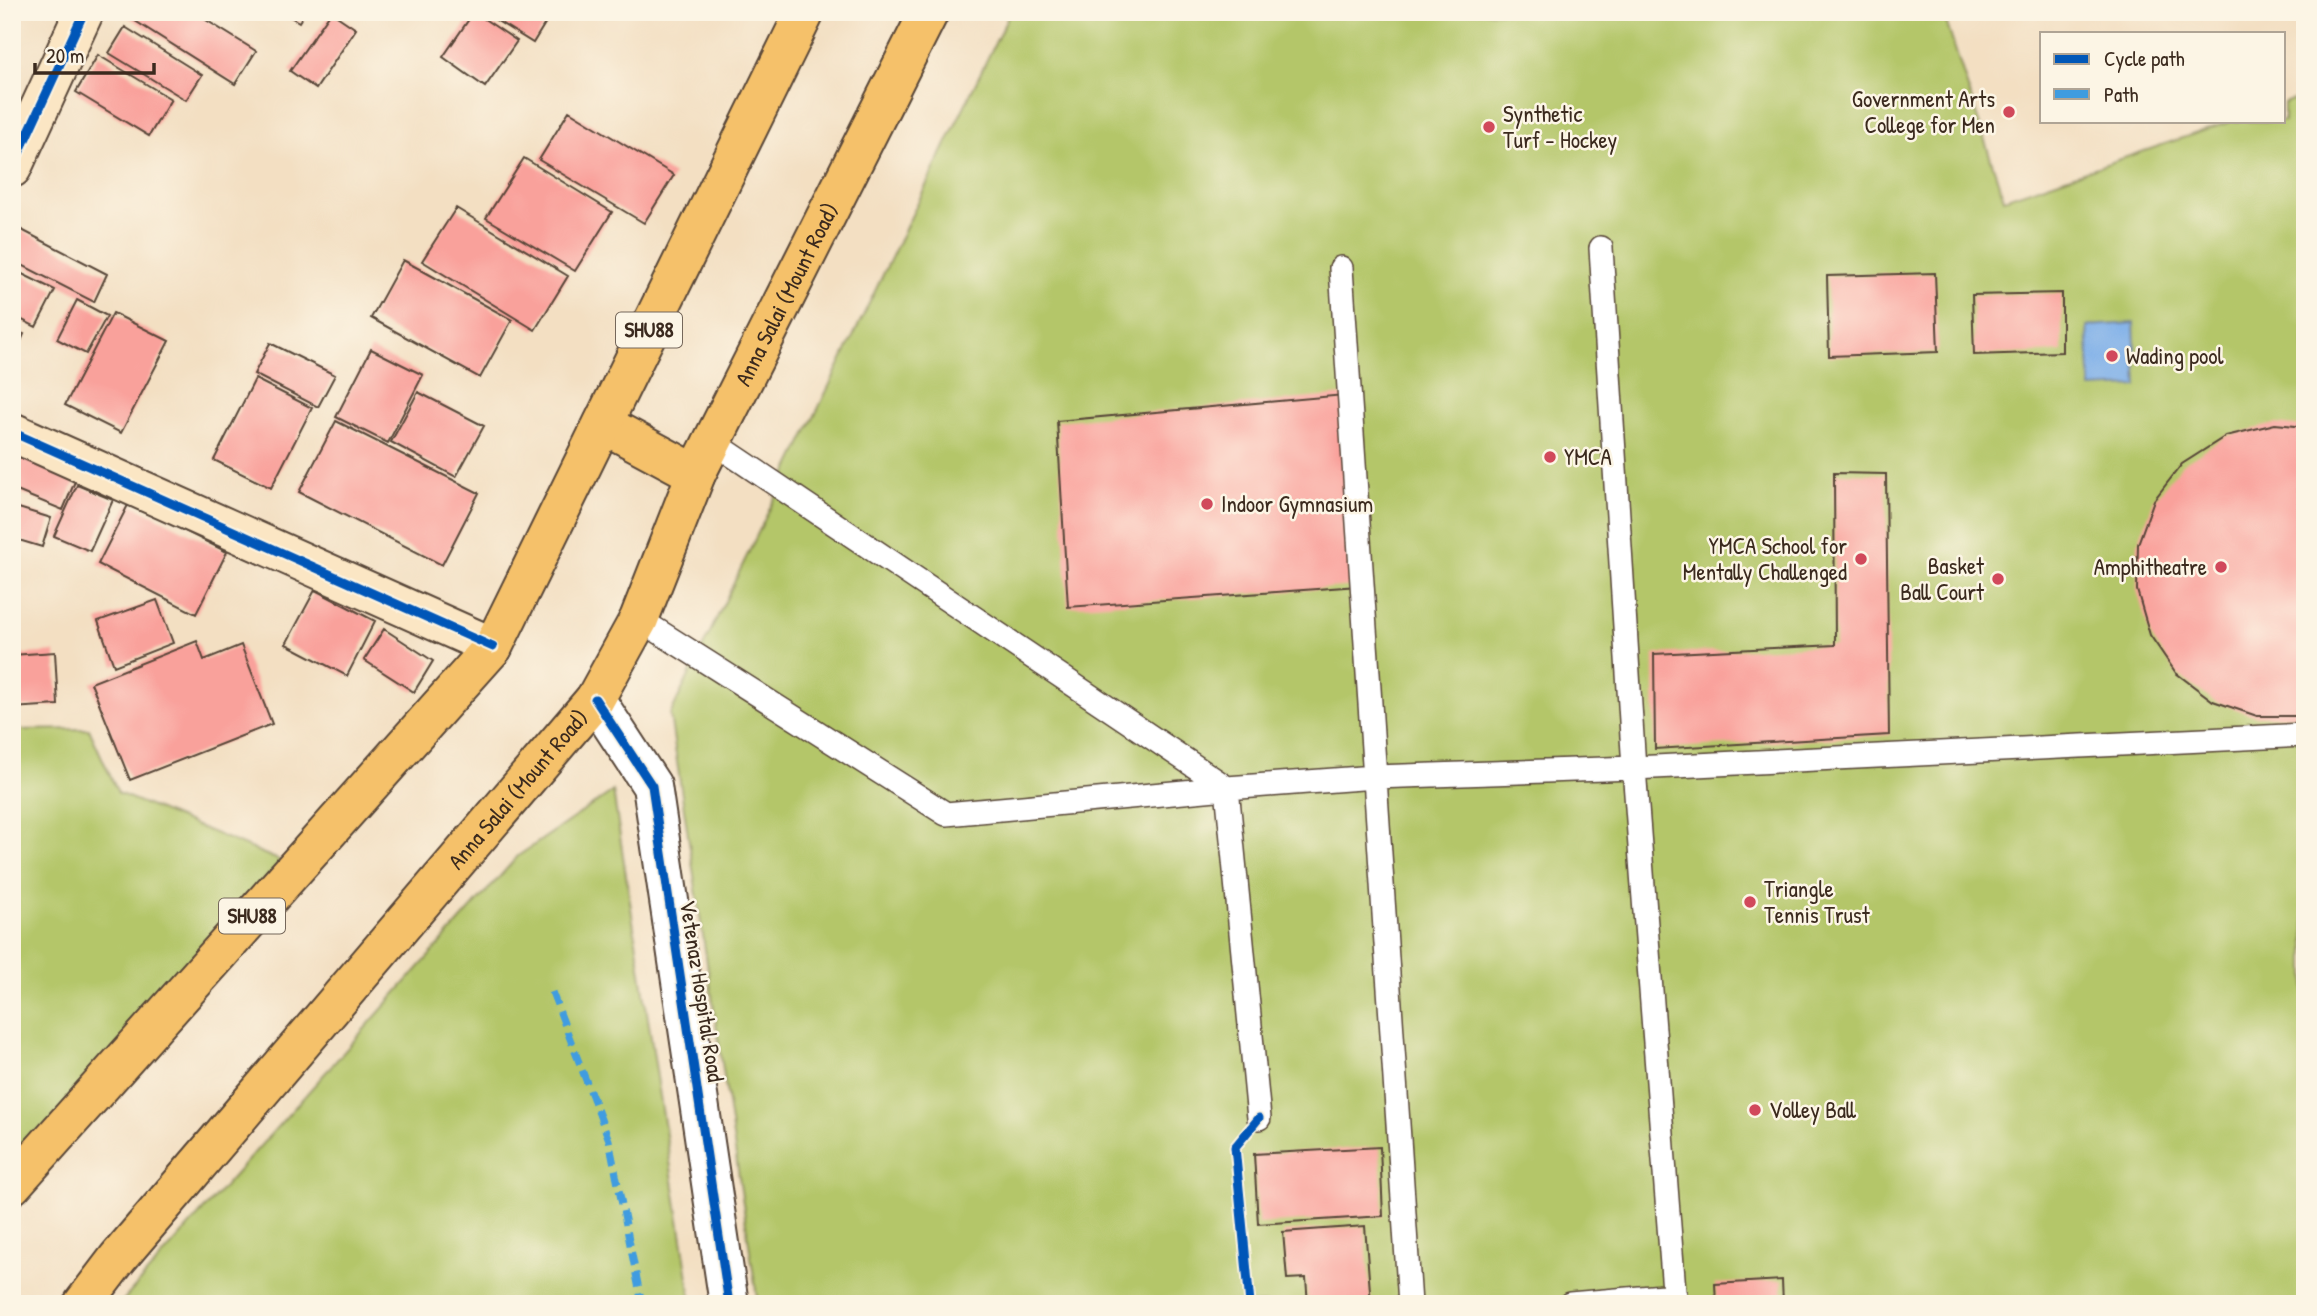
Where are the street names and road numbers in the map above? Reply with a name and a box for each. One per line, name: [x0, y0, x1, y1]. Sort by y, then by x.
street label: Anna Salai (Mount Road): [727, 197, 845, 391]
road number: SHU88: [616, 312, 682, 348]
street label: Anna Salai (Mount Road): [441, 702, 595, 876]
road number: SHU88: [219, 898, 285, 934]
street label: Vetenaz Hospital Road: [673, 898, 732, 1084]

